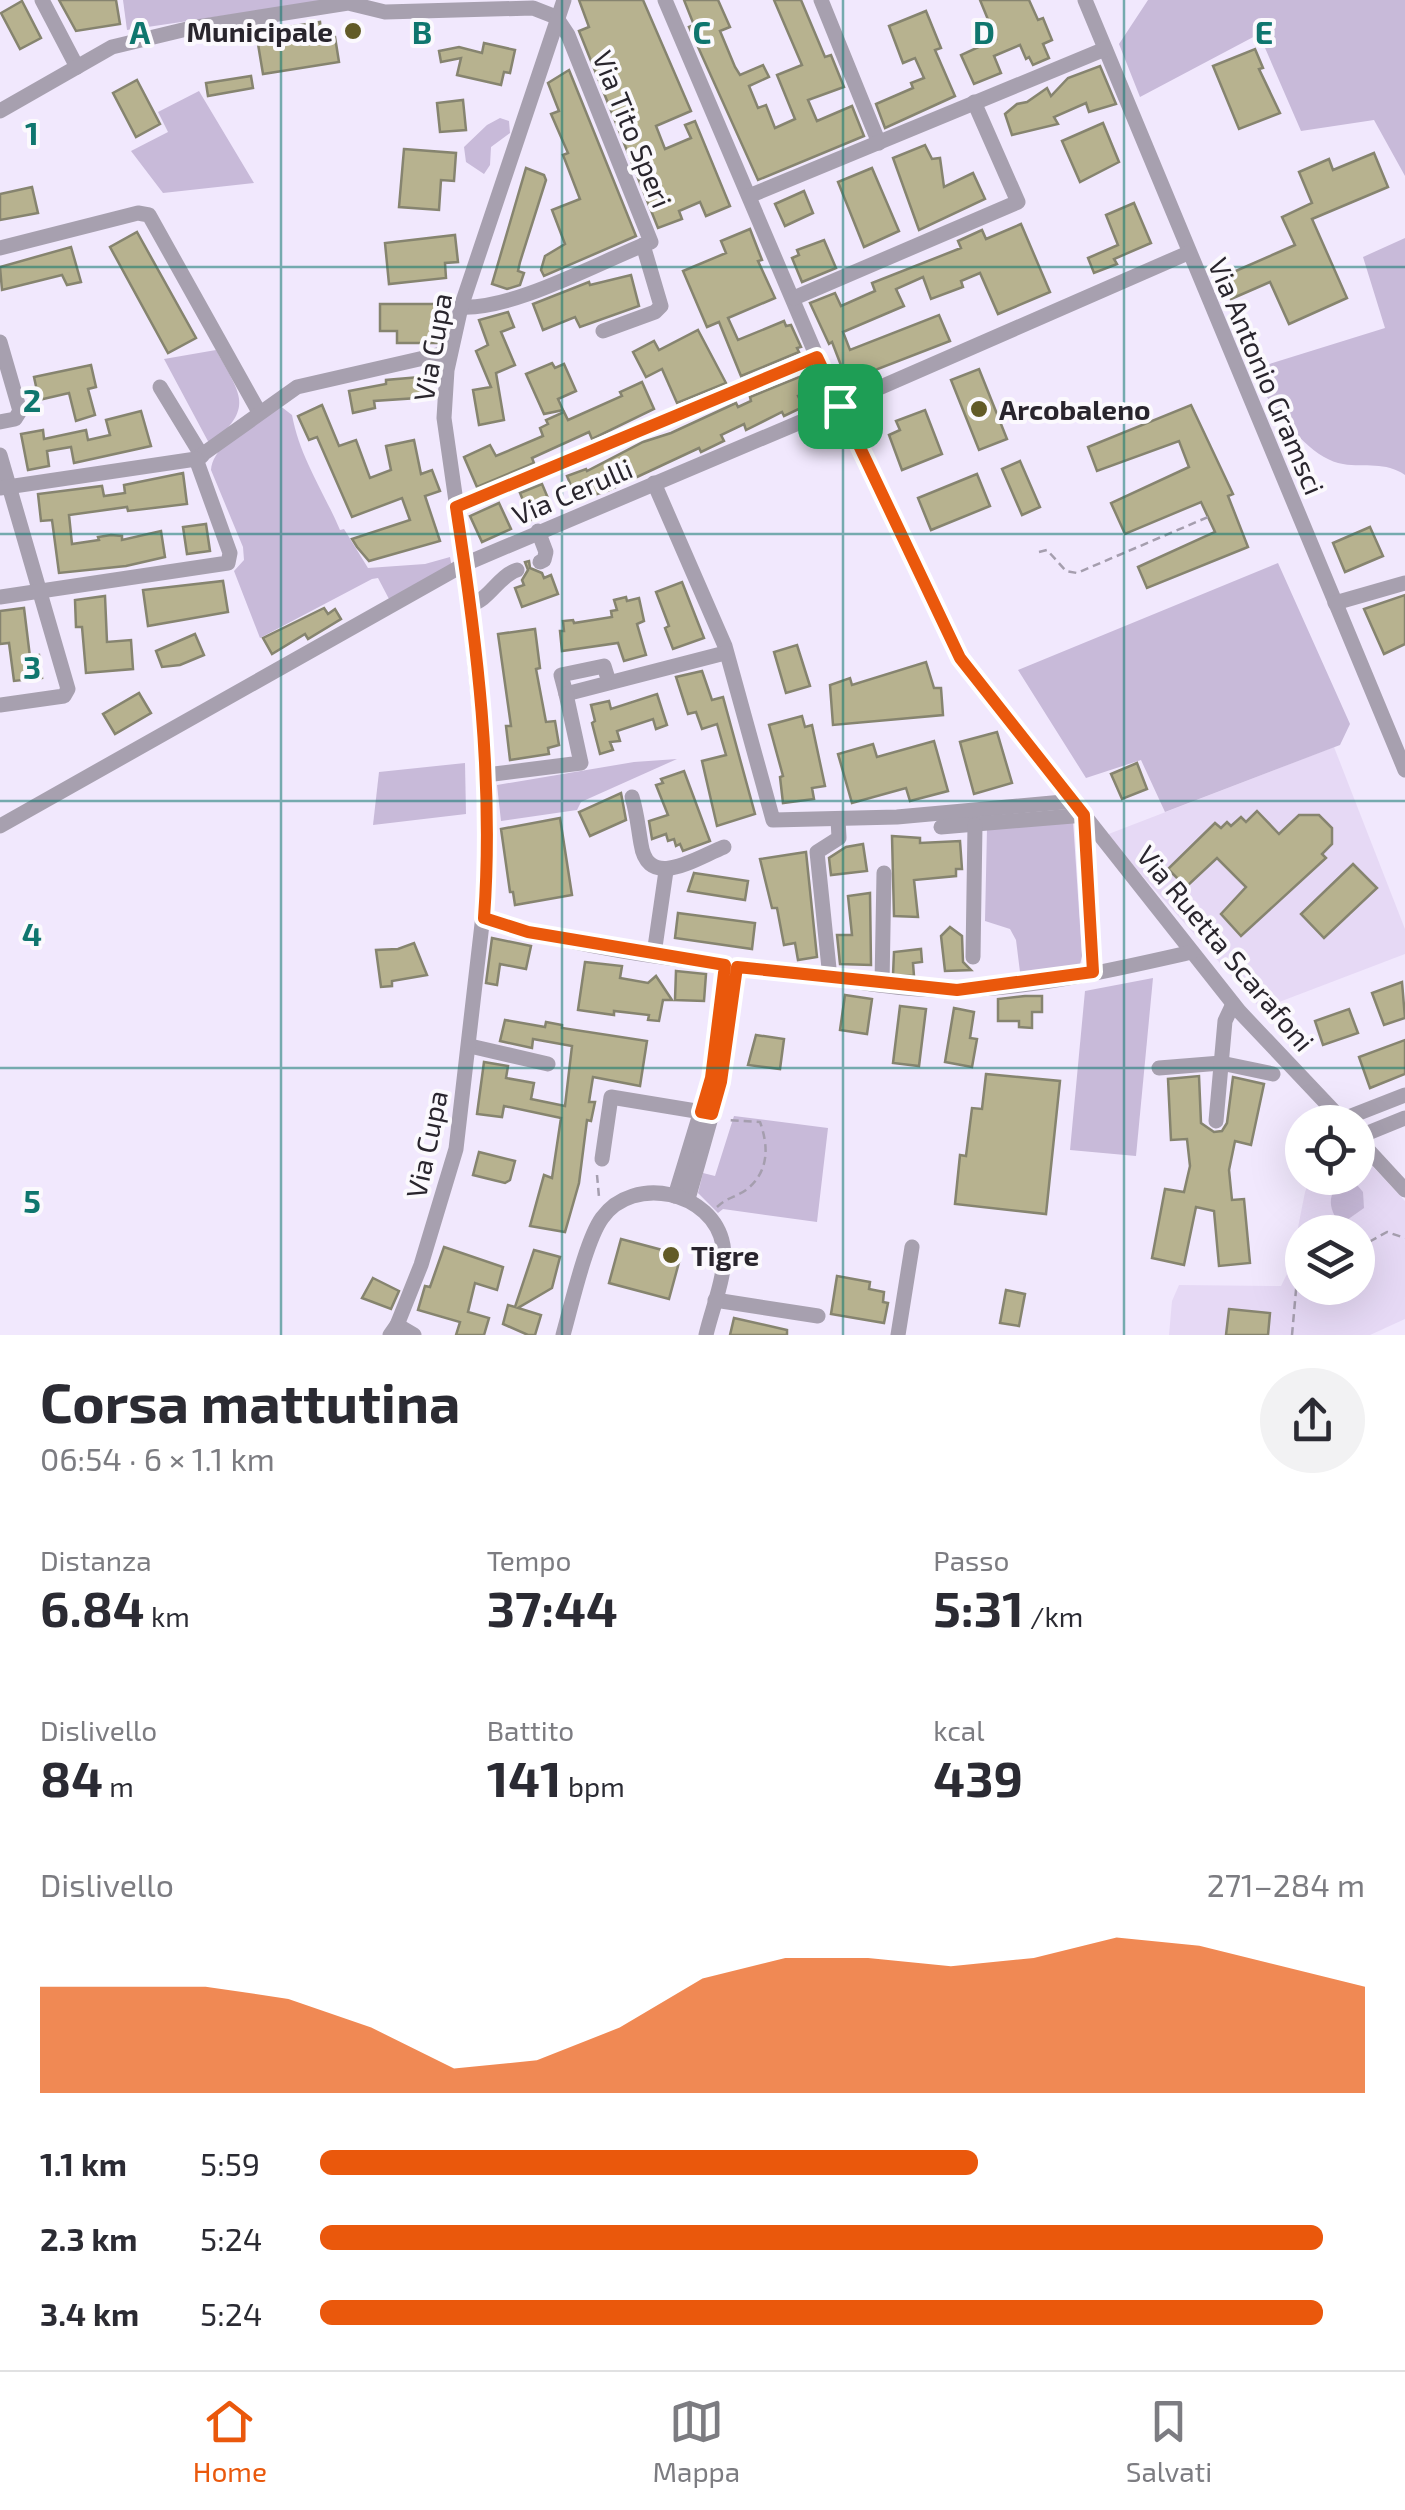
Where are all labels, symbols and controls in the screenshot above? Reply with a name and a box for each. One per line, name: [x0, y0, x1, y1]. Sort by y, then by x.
text: A: [130, 12, 151, 50]
text: B: [412, 12, 432, 50]
text: C: [693, 12, 711, 50]
text: D: [973, 12, 995, 50]
text: E: [1255, 12, 1273, 50]
place label: Municipale: [187, 14, 333, 48]
marker: Municipale: [342, 20, 364, 42]
street label: Via Tito Speri: [586, 46, 680, 212]
text: 1: [25, 113, 39, 151]
street label: Via Antonio Gramsci: [1202, 252, 1332, 500]
street label: Via Cupa: [406, 290, 458, 404]
pin: [798, 364, 883, 449]
icon: arrive: [813, 379, 868, 434]
text: 2: [23, 380, 41, 418]
place label: Arcobaleno: [999, 392, 1151, 426]
marker: Arcobaleno: [968, 398, 990, 420]
street label: Via Cerulli: [507, 450, 637, 532]
text: 3: [23, 647, 41, 685]
street label: Via Ruetta Scarafoni: [1130, 838, 1322, 1058]
text: 4: [22, 914, 42, 952]
street label: Via Cupa: [398, 1087, 454, 1201]
map controls: [1285, 1105, 1375, 1305]
button: locate: [1285, 1105, 1375, 1195]
text: 5: [23, 1181, 41, 1219]
button: layers: [1285, 1215, 1375, 1305]
place label: Tigre: [691, 1238, 759, 1272]
marker: Tigre: [660, 1244, 682, 1266]
text: Corsa mattutina: [40, 1368, 460, 1434]
button: share: [1260, 1368, 1365, 1473]
text: 06:54 · 6 × 1.1 km: [40, 1439, 275, 1477]
text: Distanza: [40, 1543, 152, 1577]
text: Tempo: [487, 1543, 572, 1577]
text: Passo: [933, 1543, 1009, 1577]
text: 6.84: [40, 1577, 145, 1637]
text: 37:44: [487, 1577, 618, 1637]
text: 5:31: [933, 1577, 1024, 1637]
text: km: [145, 1599, 190, 1633]
text: /km: [1024, 1599, 1083, 1633]
text: Dislivello: [40, 1713, 157, 1747]
text: Battito: [487, 1713, 574, 1747]
text: kcal: [933, 1713, 985, 1747]
text: 84: [40, 1747, 103, 1807]
text: 141: [487, 1747, 562, 1807]
text: 439: [933, 1747, 1023, 1807]
text: m: [103, 1769, 134, 1803]
text: bpm: [562, 1769, 625, 1803]
text: Dislivello: [40, 1865, 174, 1903]
text: 271–284 m: [1207, 1865, 1365, 1903]
text: 1.1 km: [40, 2144, 127, 2182]
text: 5:59: [200, 2144, 260, 2182]
text: 2.3 km: [40, 2219, 138, 2257]
text: 5:24: [200, 2219, 262, 2257]
text: 3.4 km: [40, 2294, 139, 2332]
text: 5:24: [200, 2294, 262, 2332]
tab: Home: [193, 2394, 267, 2488]
tab: Mappa: [652, 2394, 740, 2488]
tab: Salvati: [1126, 2394, 1212, 2488]

